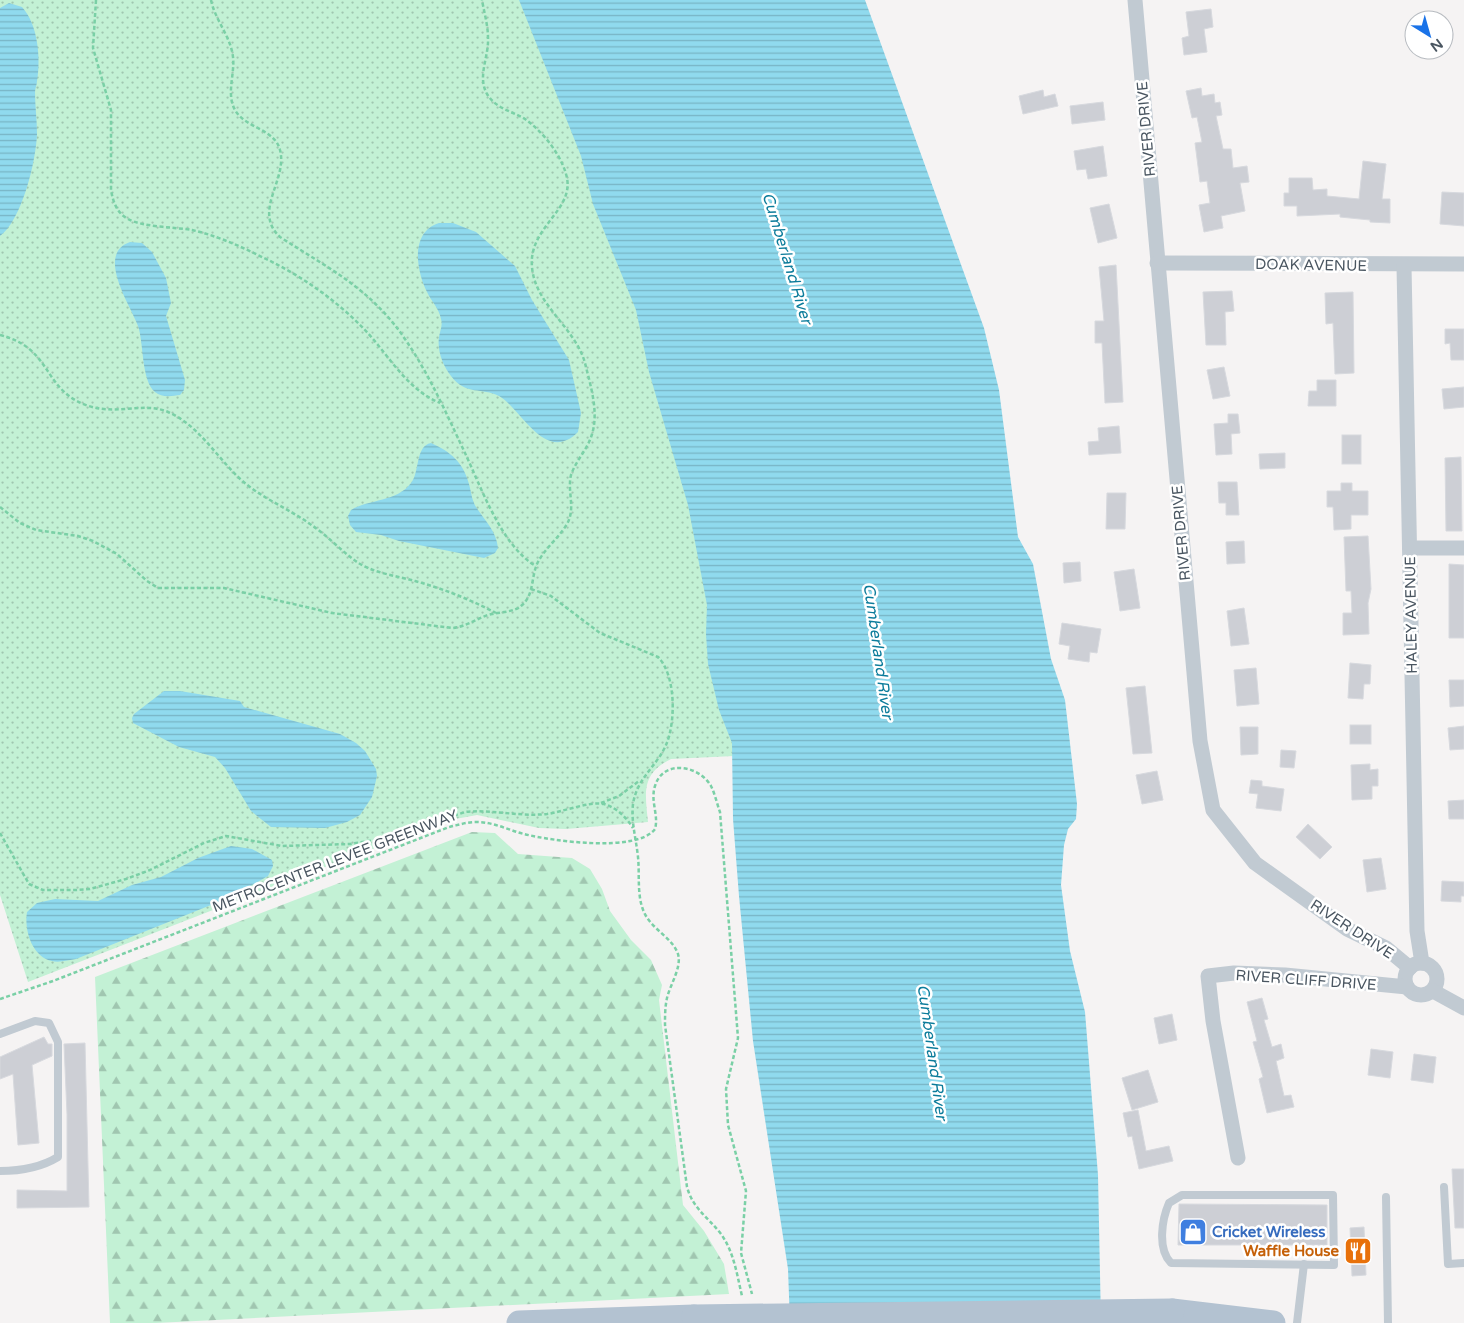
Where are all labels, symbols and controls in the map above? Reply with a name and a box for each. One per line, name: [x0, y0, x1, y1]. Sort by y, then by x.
north arrow: [1404, 10, 1454, 60]
text: N: [1427, 35, 1446, 55]
street label: RIVER DRIVE: [1133, 81, 1159, 177]
water label: Cumberland River: [758, 190, 817, 328]
street label: DOAK AVENUE: [1255, 255, 1367, 275]
street label: RIVER DRIVE: [1168, 485, 1194, 581]
street label: HALEY AVENUE: [1401, 556, 1421, 674]
water label: Cumberland River: [859, 582, 898, 722]
street label: METROCENTER LEVEE GREENWAY: [210, 806, 461, 916]
street label: RIVER DRIVE: [1307, 895, 1397, 963]
street label: RIVER CLIFF DRIVE: [1235, 966, 1377, 994]
water label: Cumberland River: [913, 983, 952, 1123]
shop icon: Cricket Wireless: [1178, 1217, 1208, 1247]
place label: Cricket Wireless: [1212, 1223, 1325, 1241]
restaurant icon: Waffle House: [1343, 1236, 1373, 1266]
place label: Waffle House: [1243, 1242, 1340, 1260]

